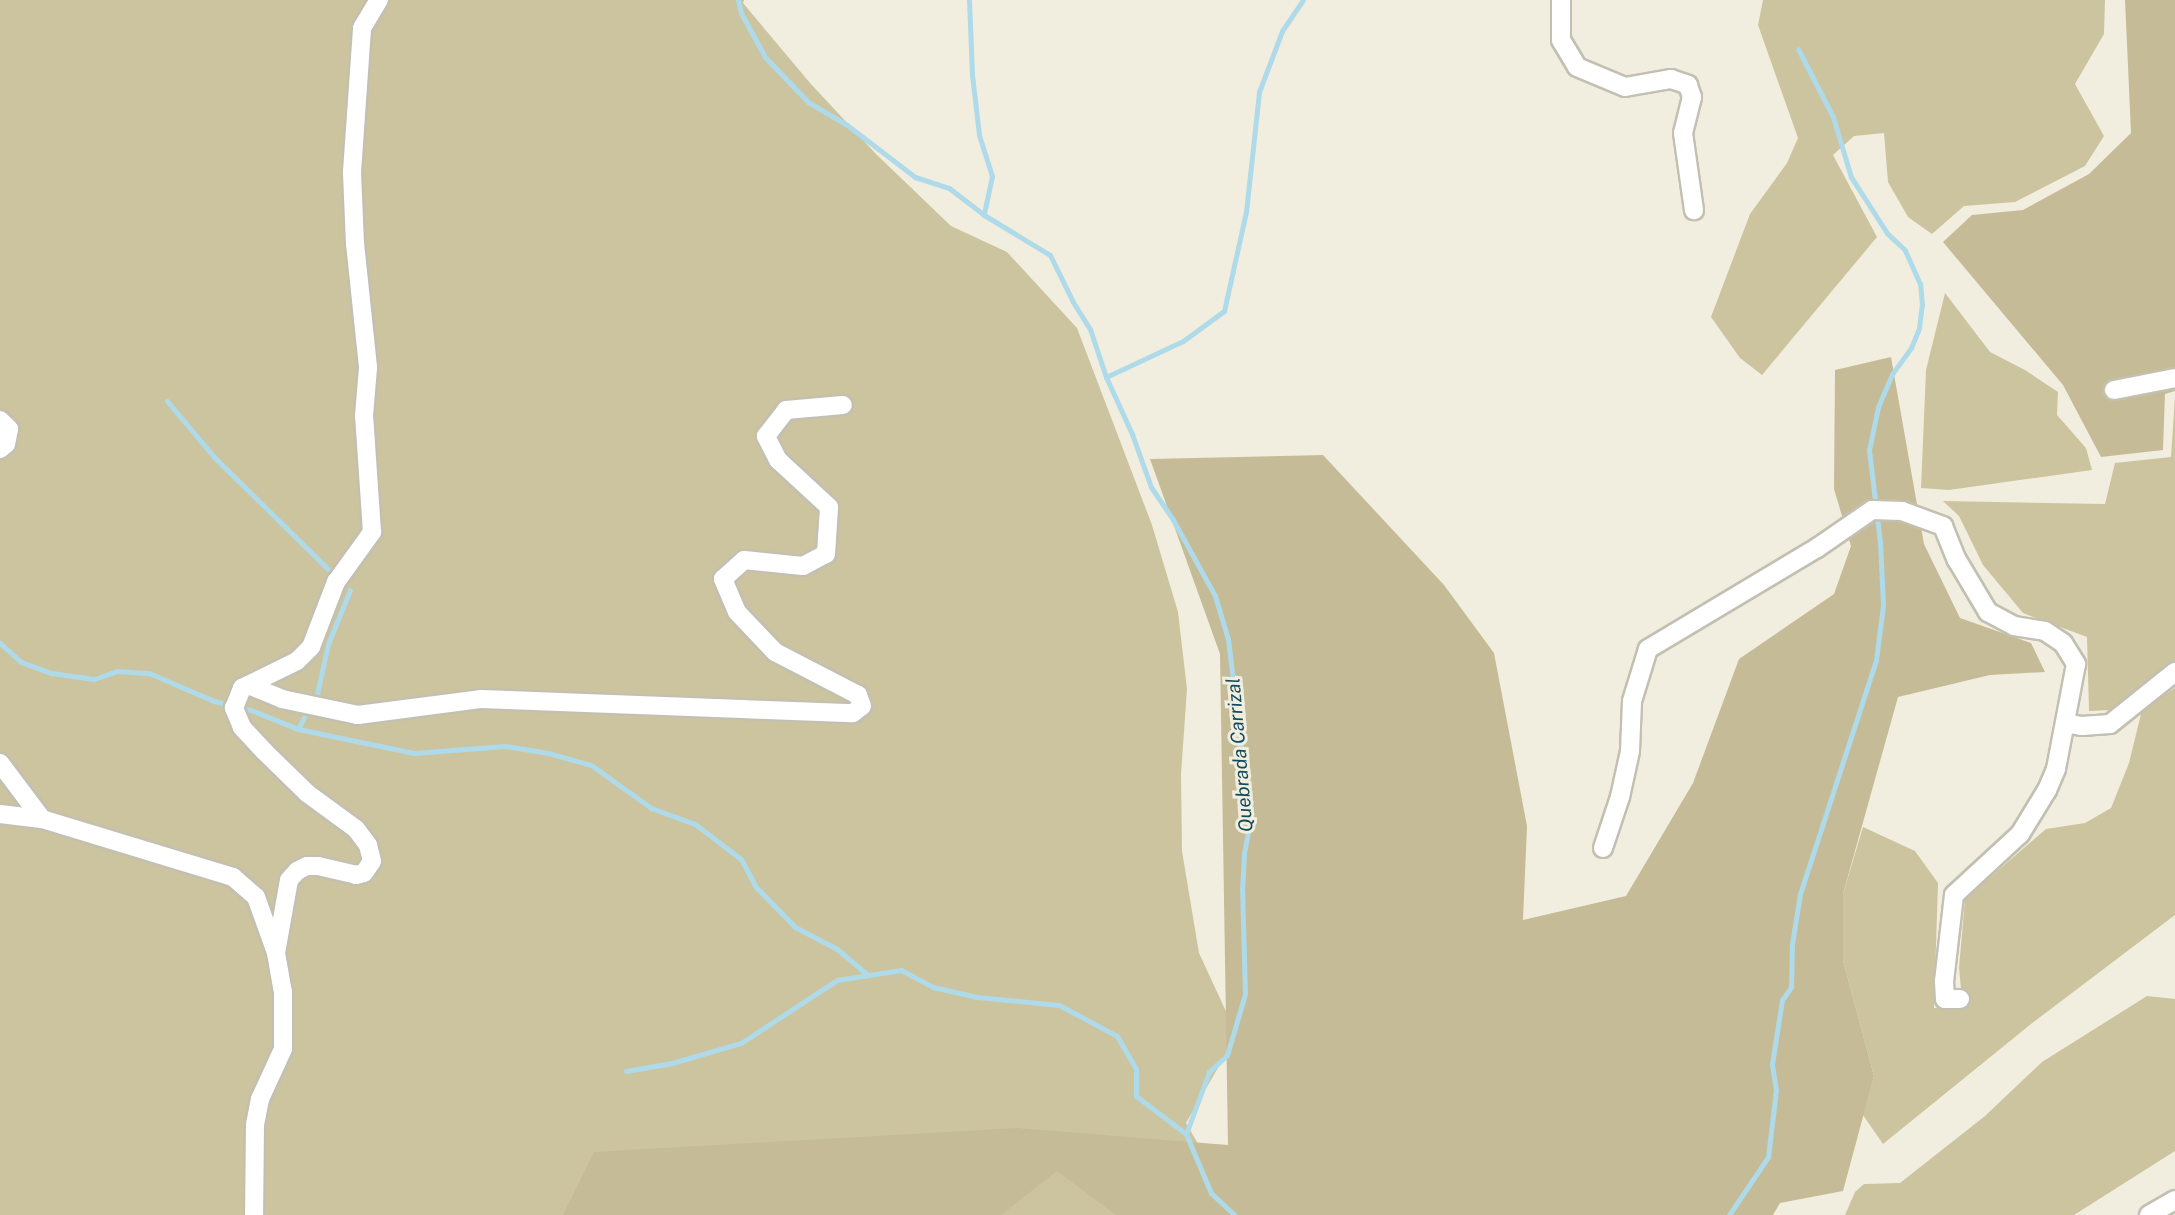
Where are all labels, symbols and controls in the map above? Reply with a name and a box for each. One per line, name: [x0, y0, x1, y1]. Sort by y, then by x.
water label: Quebrada Carrizal: [1222, 677, 1258, 833]

